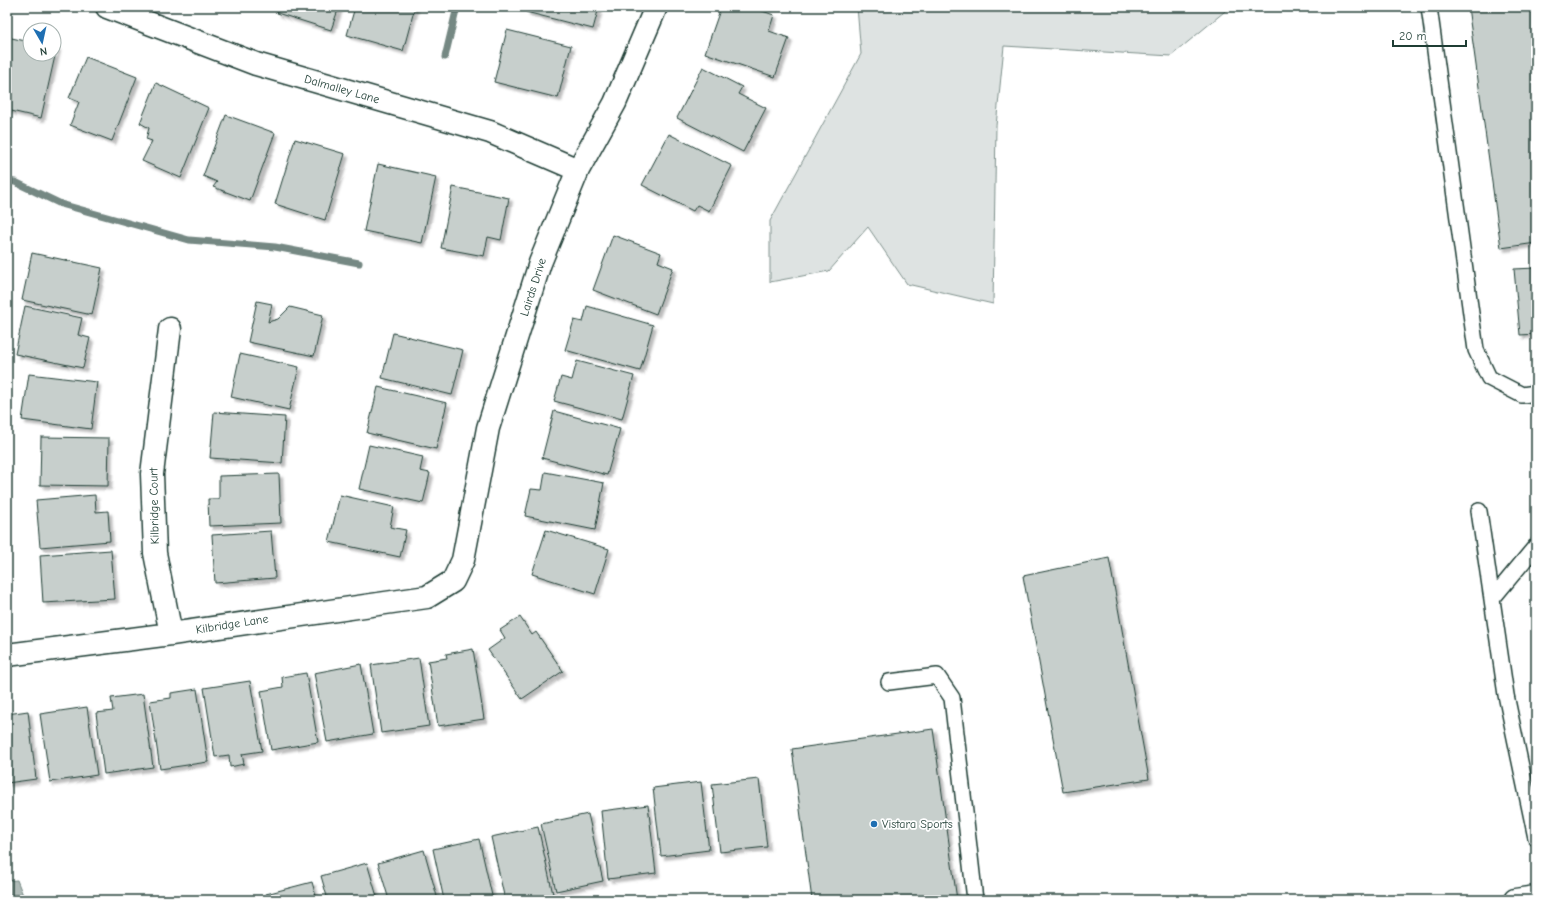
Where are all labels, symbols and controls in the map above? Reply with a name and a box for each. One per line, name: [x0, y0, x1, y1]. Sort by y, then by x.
north arrow: [22, 22, 62, 62]
scale bar: [1393, 22, 1466, 48]
text: 20 m: [1399, 29, 1427, 43]
text: N: [39, 44, 48, 58]
street label: Dalmalley Lane: [303, 72, 381, 106]
street label: Lairds Drive: [517, 256, 549, 318]
street label: Kilbridge Court: [146, 467, 162, 544]
street label: Kilbridge Lane: [195, 611, 269, 637]
place label: Vistara Sports: [882, 817, 953, 831]
marker: Vistara Sports: [869, 819, 879, 829]

